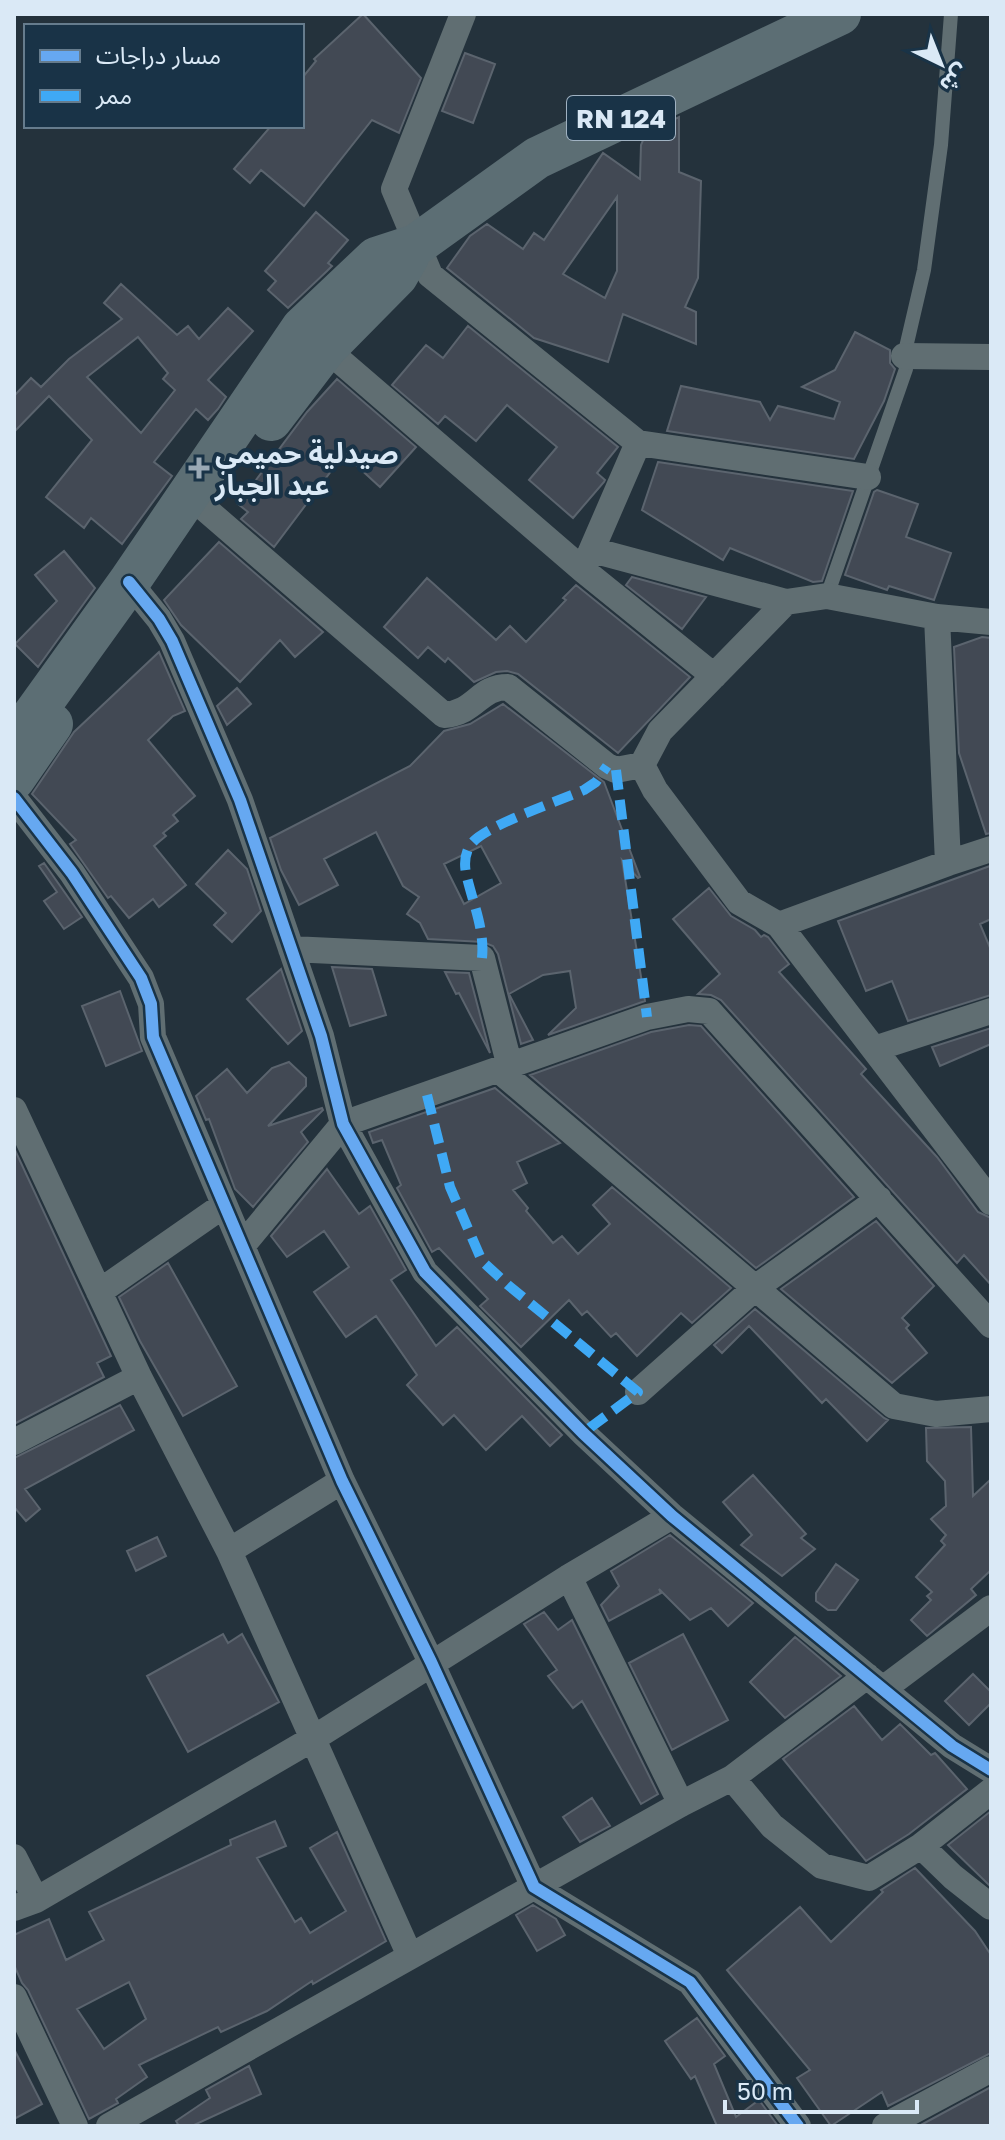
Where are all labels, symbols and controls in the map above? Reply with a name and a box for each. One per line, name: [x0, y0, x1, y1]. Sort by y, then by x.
legend: [24, 24, 304, 128]
north arrow: [901, 24, 981, 104]
text: مسار دراجات: [96, 40, 221, 70]
text: ش: [935, 59, 975, 99]
text: ممر: [95, 80, 132, 110]
road number: RN 124: [567, 96, 675, 140]
place label: صيدلية حميمي عبد الجبار: [214, 436, 398, 502]
marker: صيدلية حميمي عبد الجبار: [190, 459, 208, 477]
scale bar: [725, 2064, 917, 2114]
text: 50 m: [737, 2076, 793, 2105]

